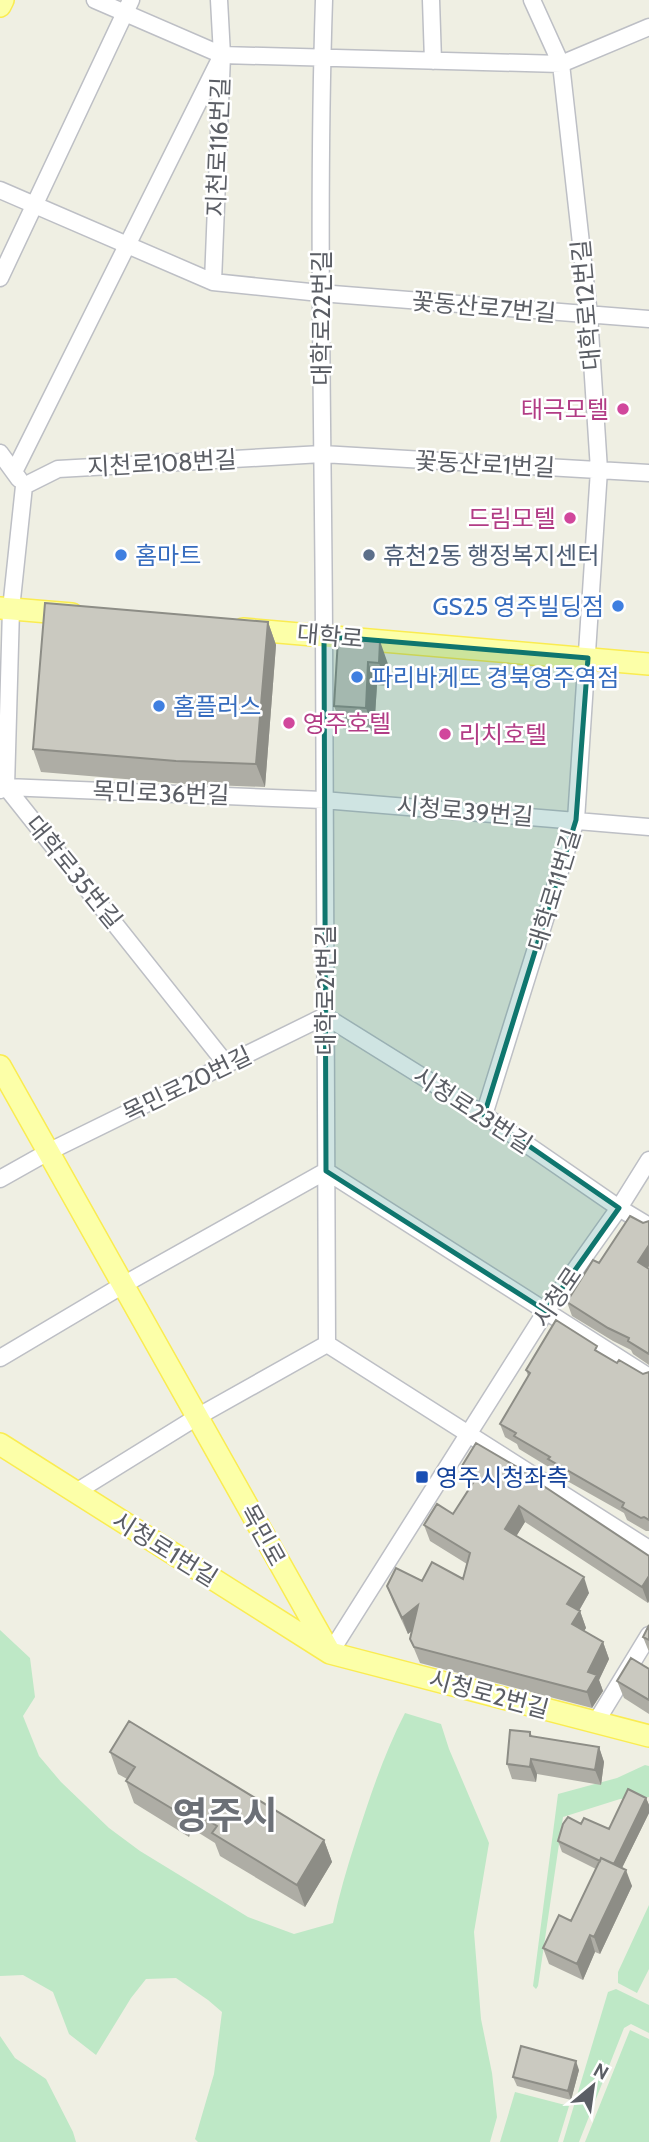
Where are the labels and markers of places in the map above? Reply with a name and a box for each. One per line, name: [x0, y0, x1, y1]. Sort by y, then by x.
place label: 태극모텔: [521, 395, 609, 424]
marker: 태극모텔: [615, 401, 631, 417]
place label: 드림모텔: [468, 504, 556, 533]
marker: 드림모텔: [562, 510, 578, 526]
place label: 홈마트: [135, 541, 201, 570]
place label: 휴천2동 행정복지센터: [383, 541, 600, 570]
marker: 홈마트: [113, 547, 129, 563]
marker: 휴천2동 행정복지센터: [361, 547, 377, 563]
place label: GS25 영주빌딩점: [432, 592, 604, 621]
marker: GS25 영주빌딩점: [610, 598, 626, 614]
place label: 파리바게뜨 경북영주역점: [371, 663, 619, 692]
marker: 파리바게뜨 경북영주역점: [349, 669, 365, 685]
place label: 홈플러스: [173, 692, 261, 721]
marker: 홈플러스: [151, 698, 167, 714]
place label: 영주호텔: [303, 709, 391, 738]
marker: 영주호텔: [281, 715, 297, 731]
place label: 리치호텔: [459, 720, 547, 749]
marker: 리치호텔: [437, 726, 453, 742]
place label: 영주시청좌측: [436, 1463, 568, 1492]
marker: 영주시청좌측: [414, 1469, 430, 1485]

